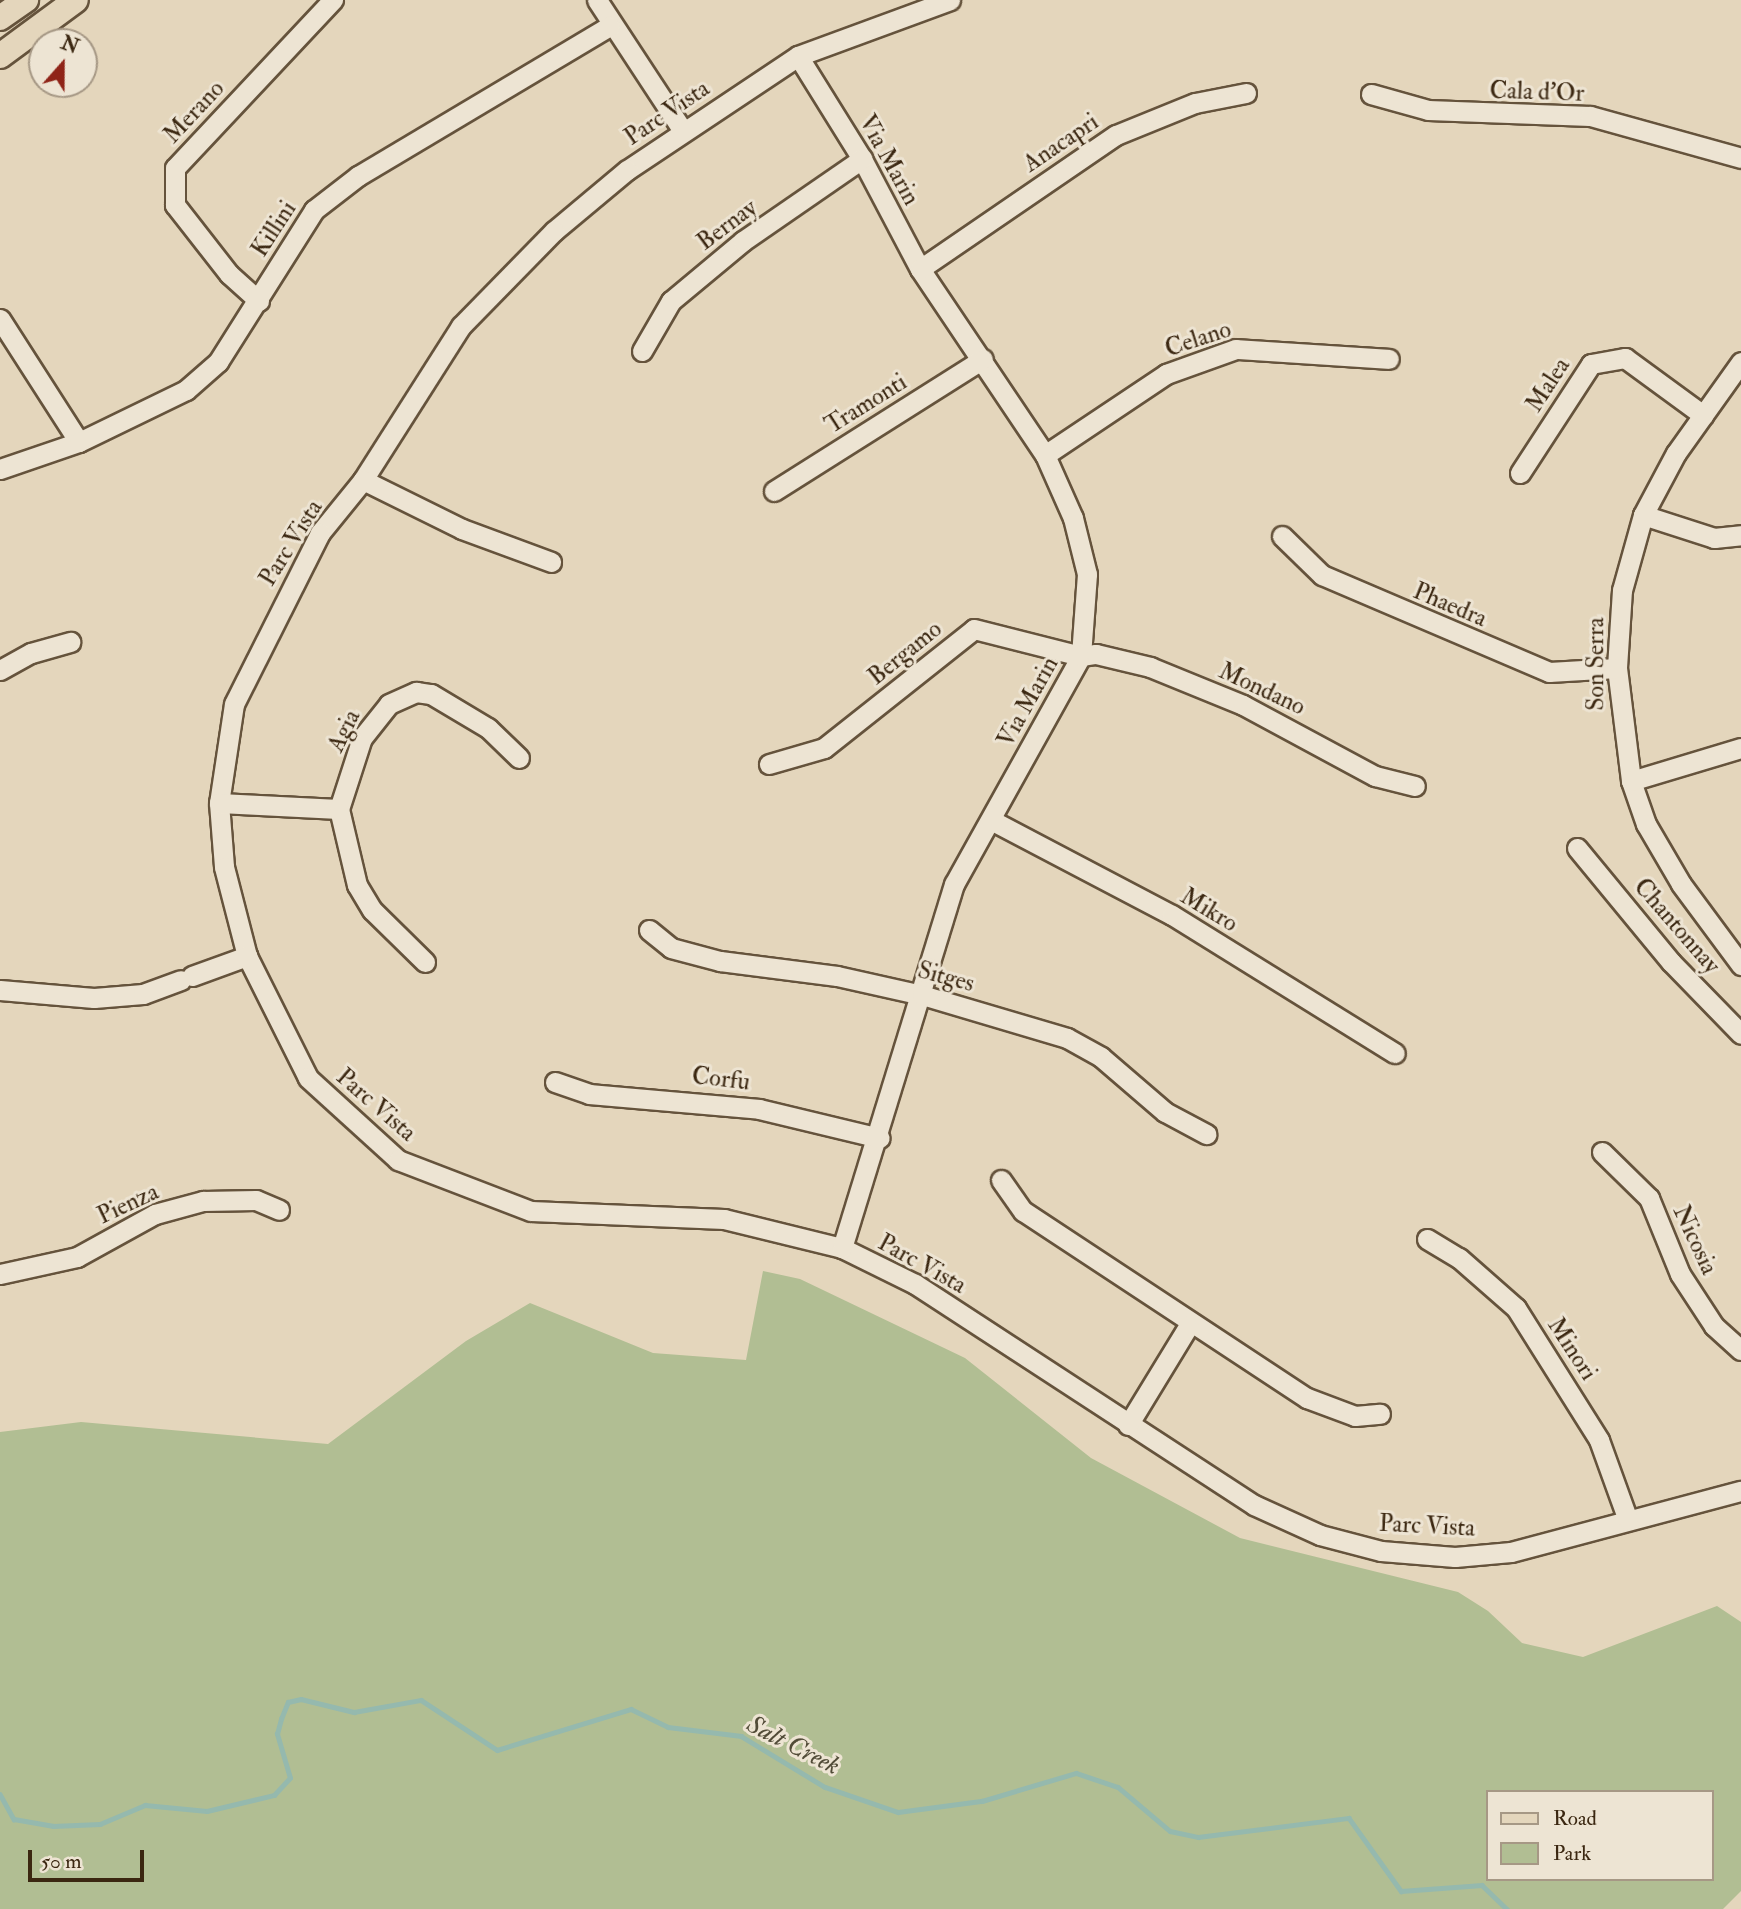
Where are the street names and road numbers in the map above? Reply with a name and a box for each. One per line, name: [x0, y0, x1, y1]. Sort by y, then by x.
street label: Parc Vista: [619, 74, 715, 152]
street label: Merano: [158, 75, 230, 149]
street label: Cala d'Or: [1489, 76, 1585, 108]
street label: Anacapri: [1018, 107, 1104, 179]
street label: Via Marin: [852, 110, 926, 210]
street label: Bernay: [691, 193, 763, 257]
street label: Killini: [245, 196, 303, 262]
street label: Celano: [1161, 315, 1235, 363]
street label: Malea: [1520, 352, 1576, 418]
street label: Tramonti: [820, 368, 912, 440]
street label: Parc Vista: [253, 495, 329, 591]
street label: Phaedra: [1409, 577, 1491, 633]
street label: Bergamo: [862, 615, 948, 691]
street label: Son Serra: [1582, 617, 1610, 711]
street label: Via Marin: [991, 652, 1065, 752]
street label: Mondano: [1214, 656, 1310, 722]
street label: Agia: [322, 705, 366, 757]
street label: Chantonnay: [1628, 873, 1726, 979]
street label: Mikro: [1175, 882, 1243, 938]
street label: Sitges: [915, 956, 977, 998]
street label: Corfu: [690, 1061, 752, 1097]
street label: Parc Vista: [330, 1063, 422, 1147]
street label: Pienza: [93, 1177, 163, 1231]
street label: Nicosia: [1666, 1201, 1724, 1279]
street label: Parc Vista: [873, 1228, 971, 1300]
street label: Minori: [1541, 1312, 1603, 1386]
street label: Parc Vista: [1378, 1509, 1476, 1543]

